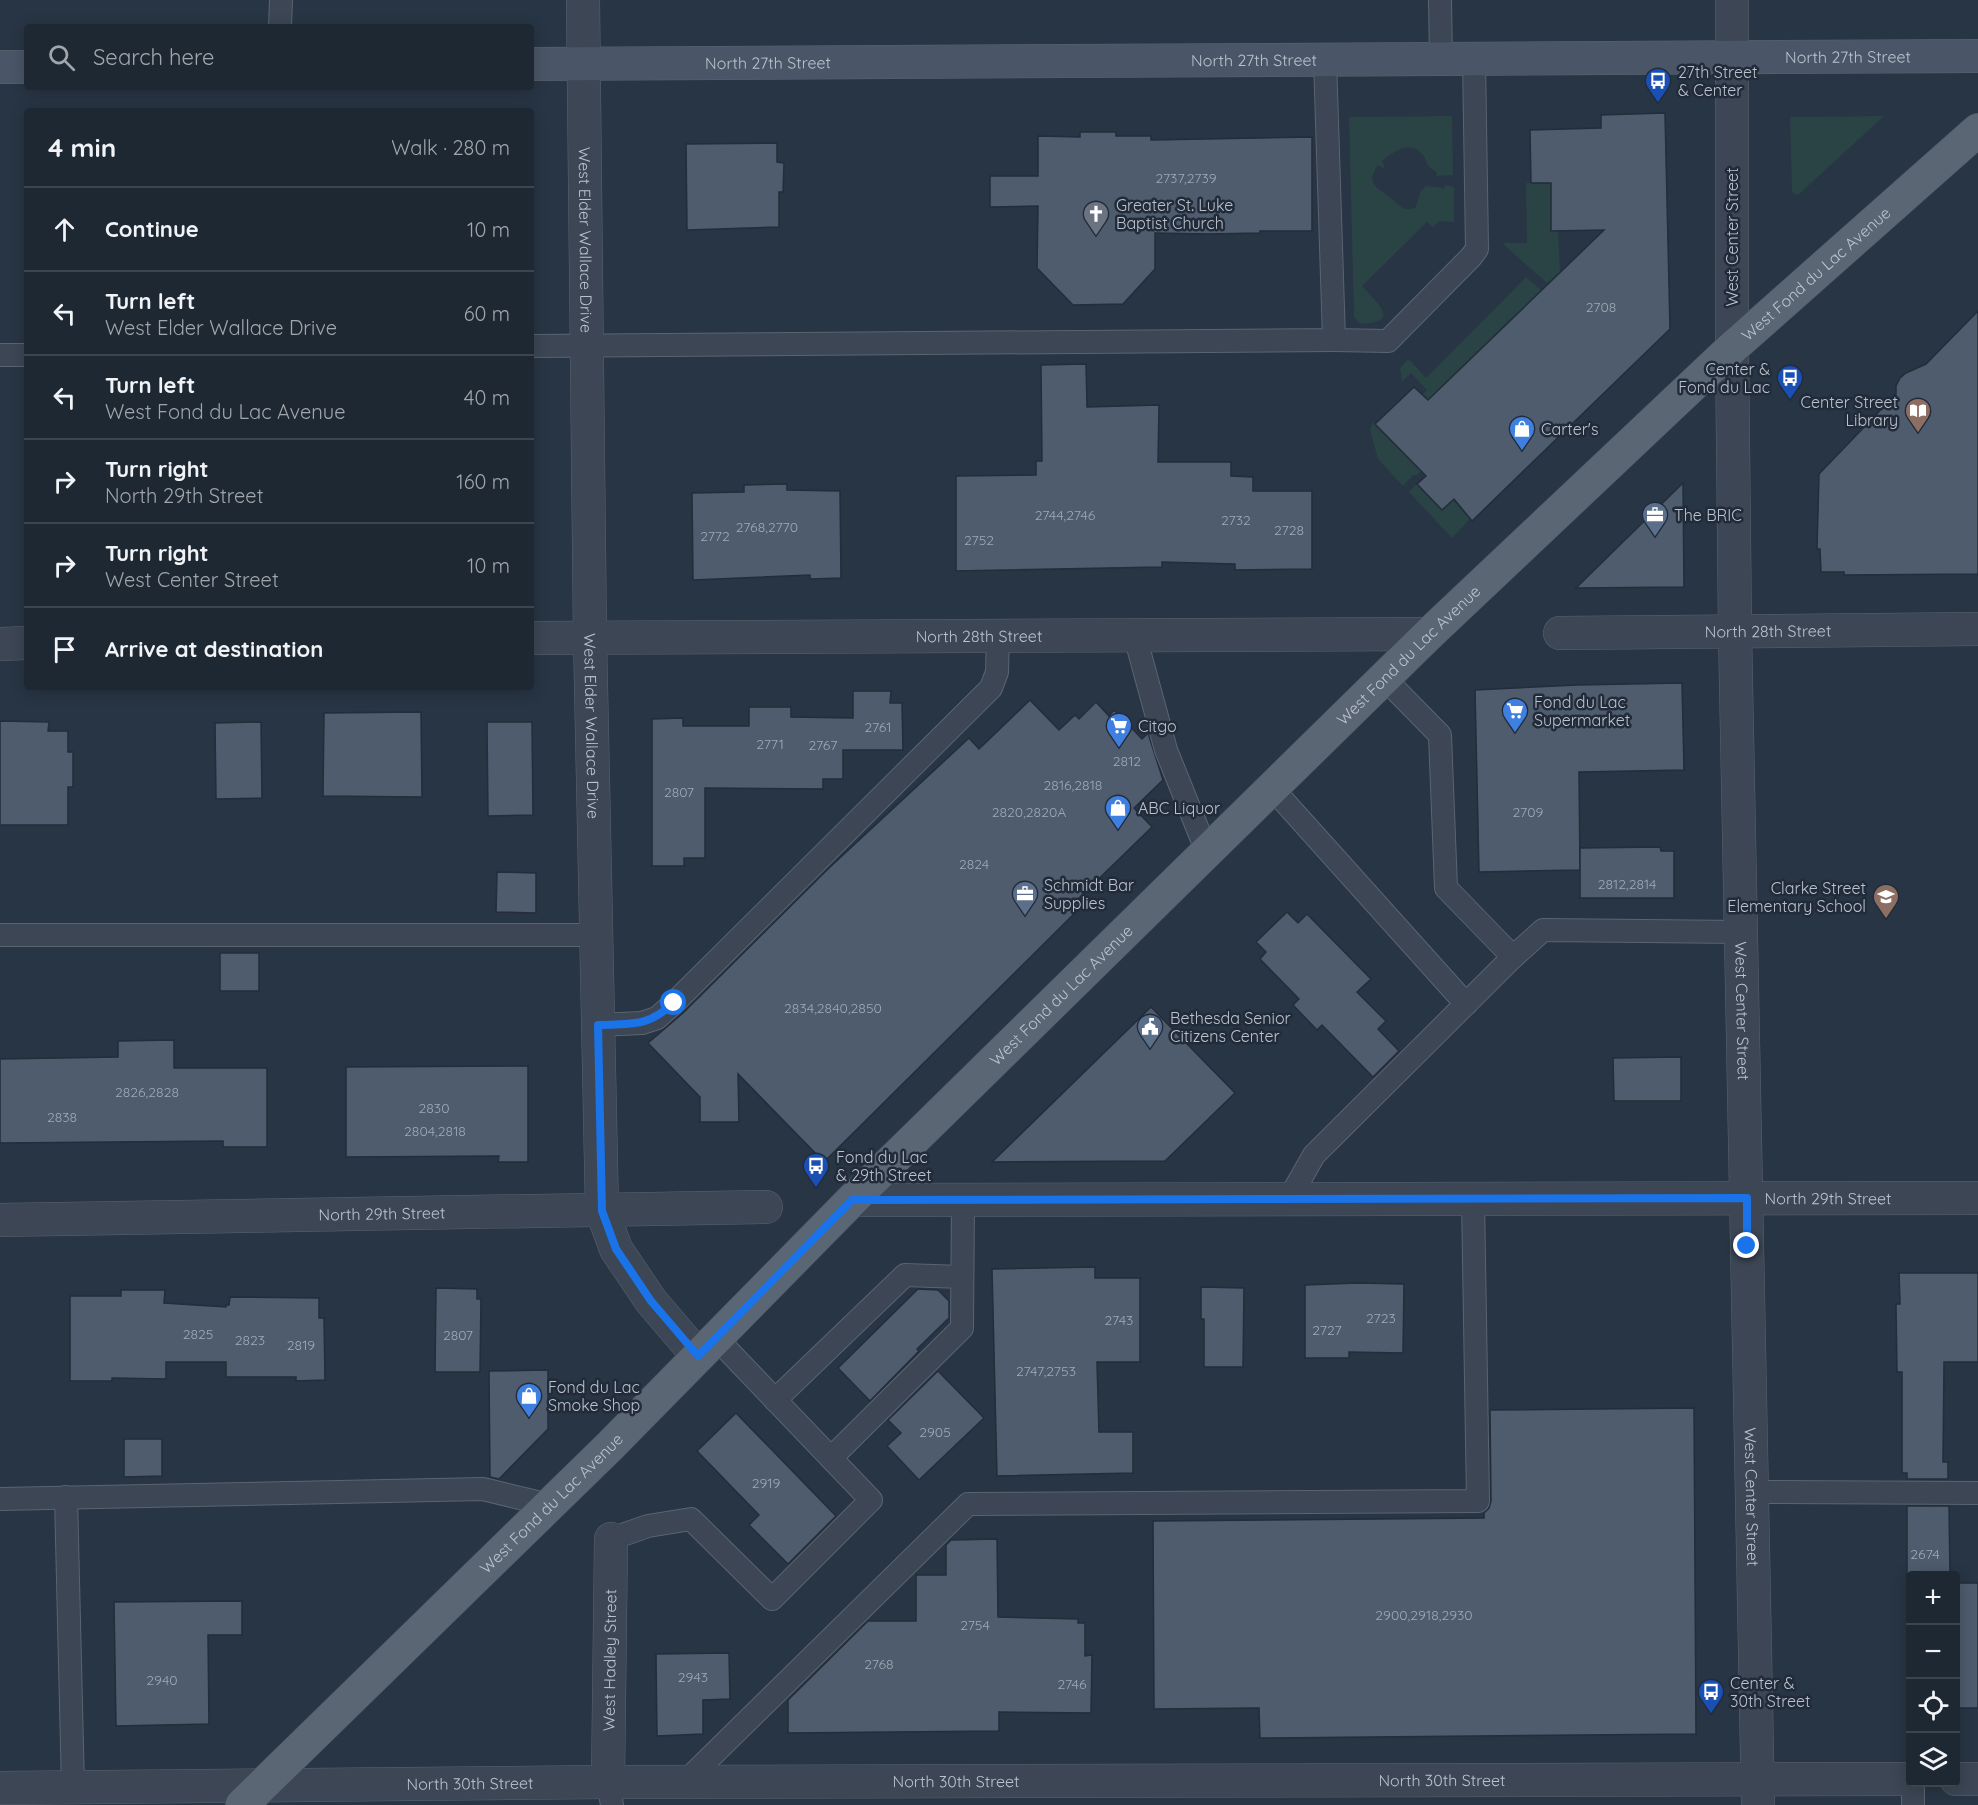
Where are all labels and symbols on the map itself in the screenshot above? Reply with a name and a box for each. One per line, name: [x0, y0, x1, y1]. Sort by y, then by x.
street label: North 27th Street: [1785, 46, 1911, 67]
street label: North 27th Street: [1191, 50, 1317, 70]
street label: North 27th Street: [705, 52, 831, 73]
place label: 27th Street & Center: [1678, 62, 1757, 100]
bus stop icon: 27th Street & Center: [1643, 66, 1673, 104]
street label: West Elder Wallace Drive: [575, 147, 597, 333]
street label: West Center Street: [1722, 168, 1742, 306]
house number: 2737,2739: [1155, 169, 1217, 187]
place label: Greater St. Luke Baptist Church: [1116, 195, 1233, 233]
church icon: Greater St. Luke Baptist Church: [1081, 199, 1111, 237]
street label: West Fond du Lac Avenue: [1737, 202, 1894, 345]
house number: 2708: [1586, 298, 1616, 316]
place label: Center & Fond du Lac: [1678, 359, 1770, 397]
bus stop icon: Center & Fond du Lac: [1775, 363, 1805, 401]
place label: Center Street Library: [1801, 392, 1898, 430]
library icon: Center Street Library: [1903, 396, 1933, 434]
shop icon: Carter's: [1507, 414, 1537, 452]
place label: Carter's: [1541, 419, 1598, 439]
office icon: The BRIC: [1640, 500, 1670, 538]
place label: The BRIC: [1674, 505, 1742, 525]
house number: 2744,2746: [1035, 506, 1096, 524]
house number: 2732: [1221, 511, 1251, 529]
house number: 2768,2770: [736, 518, 798, 536]
house number: 2728: [1274, 521, 1304, 539]
house number: 2772: [700, 527, 730, 545]
house number: 2752: [964, 531, 994, 549]
street label: West Fond du Lac Avenue: [1332, 581, 1484, 729]
street label: North 28th Street: [1705, 620, 1831, 642]
street label: North 28th Street: [916, 626, 1042, 646]
street label: West Elder Wallace Drive: [580, 633, 604, 819]
place label: Fond du Lac Supermarket: [1534, 692, 1630, 730]
supermarket icon: Fond du Lac Supermarket: [1500, 696, 1530, 734]
supermarket icon: Citgo: [1104, 711, 1134, 749]
place label: Citgo: [1138, 716, 1177, 736]
house number: 2761: [865, 718, 891, 736]
house number: 2771: [756, 735, 784, 753]
house number: 2767: [809, 736, 837, 754]
house number: 2812: [1113, 752, 1141, 770]
house number: 2816,2818: [1044, 776, 1102, 794]
house number: 2807: [664, 783, 694, 801]
shop icon: ABC Liquor: [1103, 793, 1133, 831]
place label: ABC Liquor: [1138, 798, 1220, 818]
house number: 2820,2820A: [992, 803, 1066, 821]
house number: 2709: [1513, 803, 1544, 821]
house number: 2824: [959, 855, 989, 873]
place label: Schmidt Bar Supplies: [1044, 875, 1134, 913]
house number: 2812,2814: [1598, 875, 1656, 893]
place label: Clarke Street Elementary School: [1727, 878, 1866, 916]
office icon: Schmidt Bar Supplies: [1010, 879, 1040, 917]
school or university icon: Clarke Street Elementary School: [1871, 882, 1901, 920]
street label: West Fond du Lac Avenue: [985, 920, 1137, 1069]
street label: West Center Street: [1731, 941, 1754, 1081]
route start: [660, 989, 686, 1015]
house number: 2834,2840,2850: [784, 999, 882, 1017]
place label: Bethesda Senior Citizens Center: [1170, 1008, 1291, 1046]
public building icon: Bethesda Senior Citizens Center: [1135, 1012, 1165, 1050]
house number: 2826,2828: [115, 1083, 179, 1101]
house number: 2830: [419, 1099, 449, 1117]
house number: 2838: [47, 1108, 77, 1126]
house number: 2804,2818: [404, 1122, 466, 1140]
place label: Fond du Lac & 29th Street: [836, 1147, 932, 1185]
bus stop icon: Fond du Lac & 29th Street: [801, 1151, 831, 1189]
street label: North 29th Street: [1765, 1188, 1891, 1208]
street label: North 29th Street: [318, 1202, 446, 1225]
route end: [1733, 1232, 1759, 1258]
house number: 2723: [1366, 1309, 1396, 1327]
house number: 2743: [1105, 1311, 1133, 1329]
house number: 2727: [1312, 1321, 1342, 1339]
house number: 2825: [183, 1325, 213, 1343]
house number: 2807: [443, 1326, 473, 1344]
house number: 2823: [235, 1331, 265, 1349]
house number: 2819: [287, 1336, 315, 1354]
house number: 2747,2753: [1016, 1362, 1076, 1380]
place label: Fond du Lac Smoke Shop: [548, 1377, 640, 1415]
shop icon: Fond du Lac Smoke Shop: [514, 1381, 544, 1419]
house number: 2905: [919, 1423, 951, 1441]
street label: West Center Street: [1741, 1427, 1763, 1567]
street label: West Fond du Lac Avenue: [475, 1429, 627, 1578]
house number: 2919: [752, 1474, 781, 1492]
house number: 2674: [1910, 1545, 1940, 1563]
street label: West Hadley Street: [599, 1589, 620, 1731]
house number: 2900,2918,2930: [1375, 1606, 1473, 1624]
house number: 2754: [960, 1616, 990, 1634]
house number: 2768: [864, 1655, 894, 1673]
house number: 2943: [678, 1668, 708, 1686]
house number: 2940: [146, 1671, 178, 1689]
place label: Center & 30th Street: [1730, 1673, 1811, 1711]
house number: 2746: [1057, 1675, 1087, 1693]
bus stop icon: Center & 30th Street: [1696, 1677, 1726, 1715]
street label: North 30th Street: [1378, 1770, 1505, 1790]
street label: North 30th Street: [892, 1771, 1020, 1791]
street label: North 30th Street: [406, 1773, 534, 1794]

